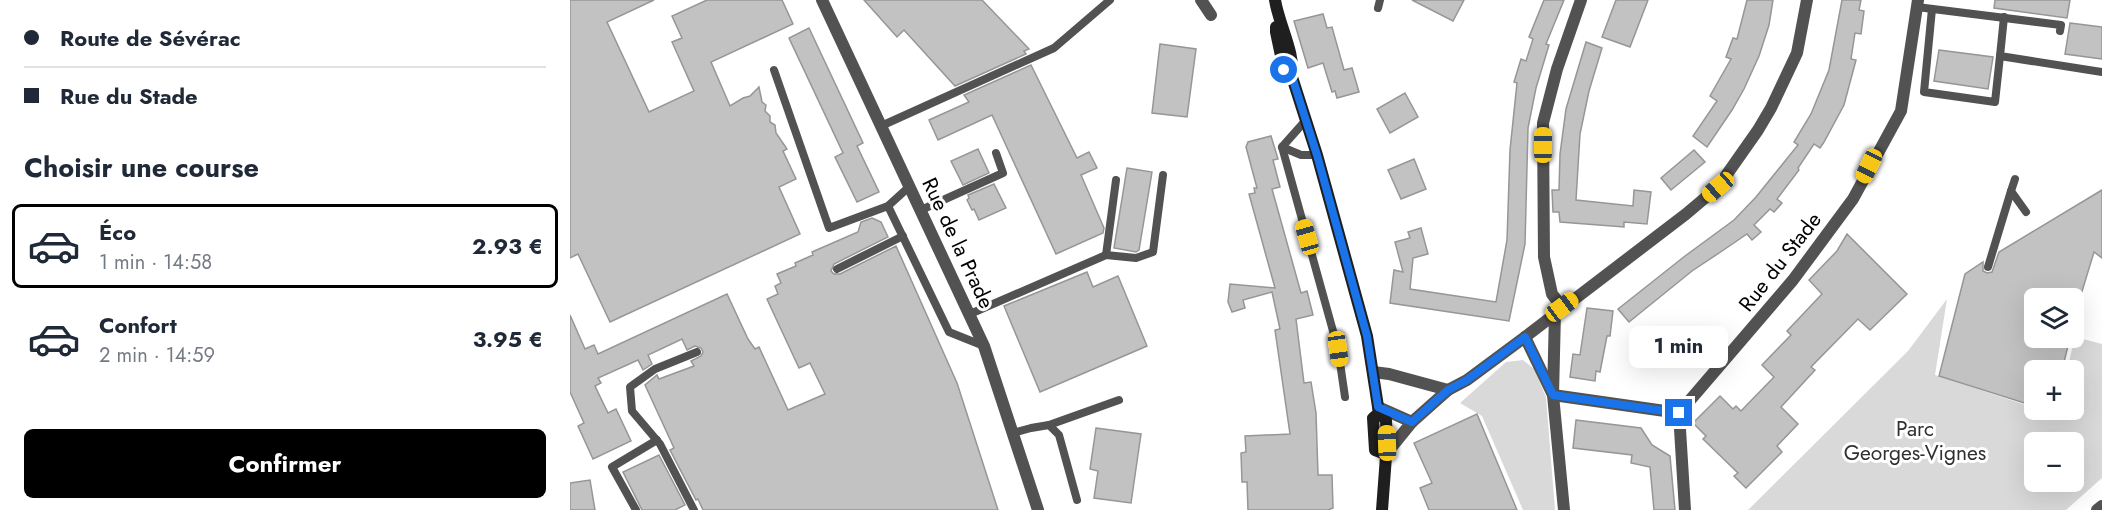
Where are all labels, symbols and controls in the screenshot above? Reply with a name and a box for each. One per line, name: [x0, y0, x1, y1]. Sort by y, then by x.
text: Route de Sévérac: [60, 22, 241, 54]
route start: [1270, 56, 1297, 83]
text: Rue du Stade: [60, 80, 198, 112]
car: [1534, 127, 1552, 163]
car: [1853, 146, 1885, 186]
text: Choisir une course: [24, 148, 259, 187]
car: [1699, 168, 1737, 206]
street label: Rue de la Prade: [915, 173, 1002, 314]
street label: Rue du Stade: [1732, 206, 1828, 318]
text: Éco: [99, 216, 136, 248]
car: [1293, 217, 1321, 257]
icon: car: [27, 219, 81, 273]
text: 2.93 €: [472, 230, 543, 262]
text: 1 min · 14:58: [99, 248, 212, 277]
map controls: [2024, 288, 2084, 492]
button: layers: [2024, 288, 2084, 348]
car: [1542, 289, 1582, 325]
text: Confort: [99, 309, 177, 341]
icon: car: [27, 312, 81, 366]
text: 3.95 €: [473, 323, 543, 355]
callout: 1 min: [1630, 326, 1728, 368]
car: [1327, 330, 1349, 368]
text: 1 min: [1654, 332, 1703, 361]
text: 2 min · 14:59: [99, 341, 215, 370]
button: +: [2024, 360, 2084, 420]
route end: [1665, 399, 1692, 426]
park label: Parc Georges-Vignes: [1844, 414, 1986, 468]
car: [1377, 425, 1397, 461]
button: Confirmer: [24, 429, 546, 498]
button: −: [2024, 432, 2084, 492]

